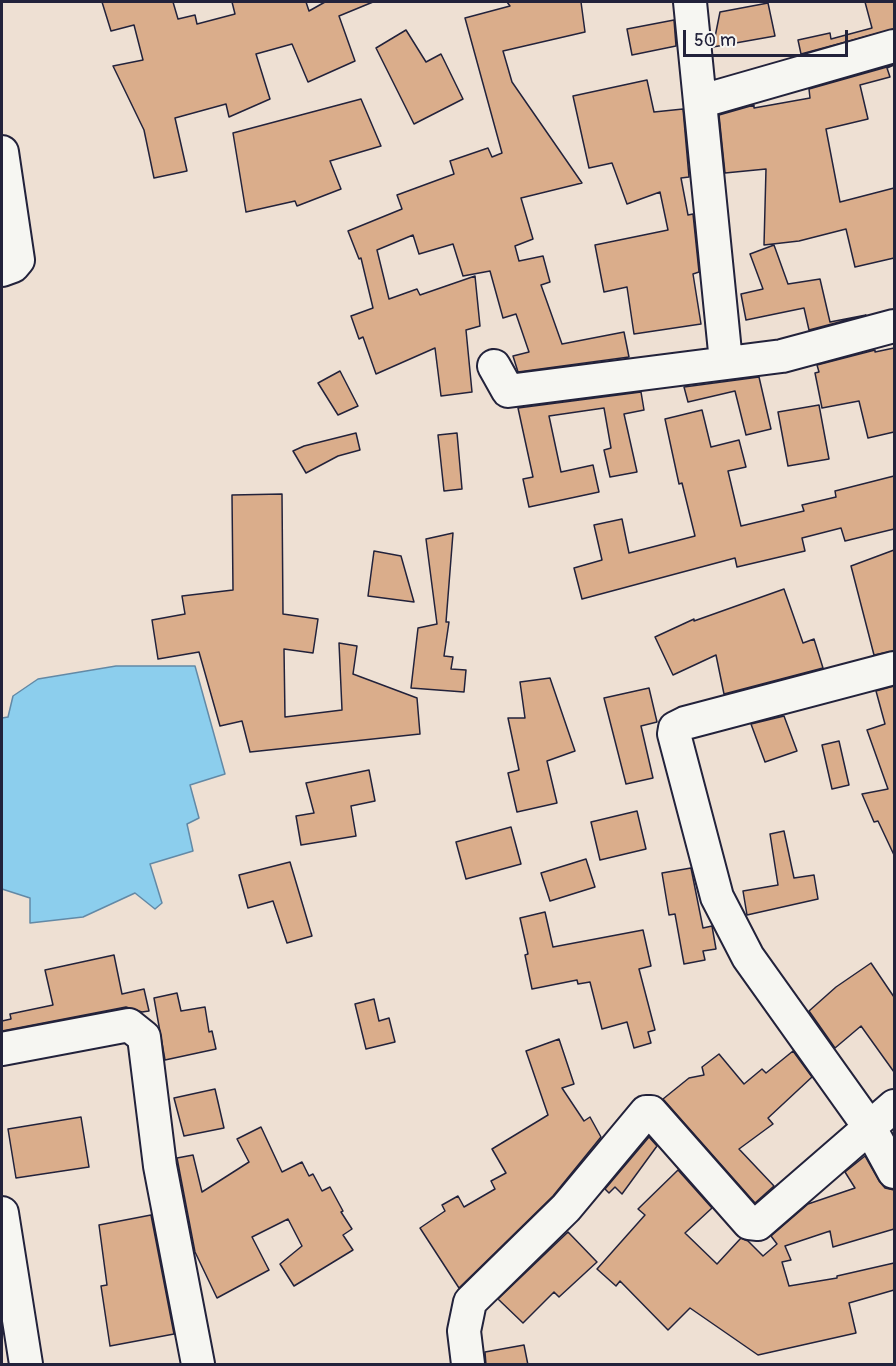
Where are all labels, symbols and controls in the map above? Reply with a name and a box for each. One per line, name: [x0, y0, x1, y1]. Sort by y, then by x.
scale bar: [686, 18, 851, 56]
text: 50 m: [694, 29, 736, 52]

